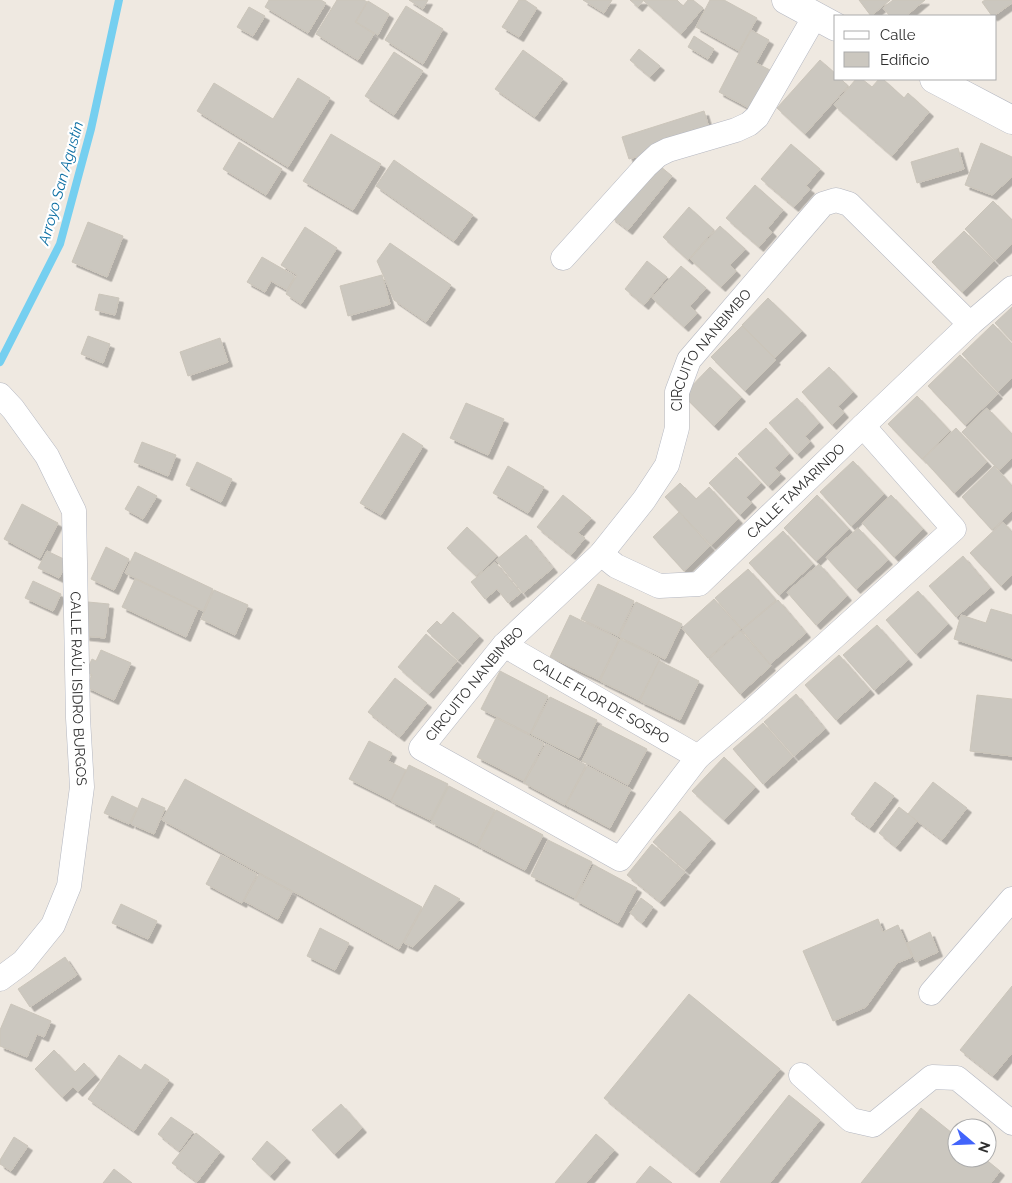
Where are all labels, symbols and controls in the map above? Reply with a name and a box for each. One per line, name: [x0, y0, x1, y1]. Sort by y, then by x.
legend: [834, 15, 997, 80]
text: Calle: [880, 26, 916, 44]
text: Edificio: [880, 51, 930, 69]
water label: Arroyo San Agustín: [35, 119, 87, 248]
street label: CIRCUITO NANBIMBO: [669, 286, 754, 411]
street label: CALLE TAMARINDO: [743, 440, 848, 542]
street label: CALLE RAÚL ISIDRO BURGOS: [68, 591, 90, 787]
street label: CIRCUITO NANBIMBO: [422, 623, 526, 744]
street label: CALLE FLOR DE SOSPO: [530, 655, 672, 747]
north arrow: [947, 1118, 997, 1168]
text: N: [975, 1140, 994, 1155]

